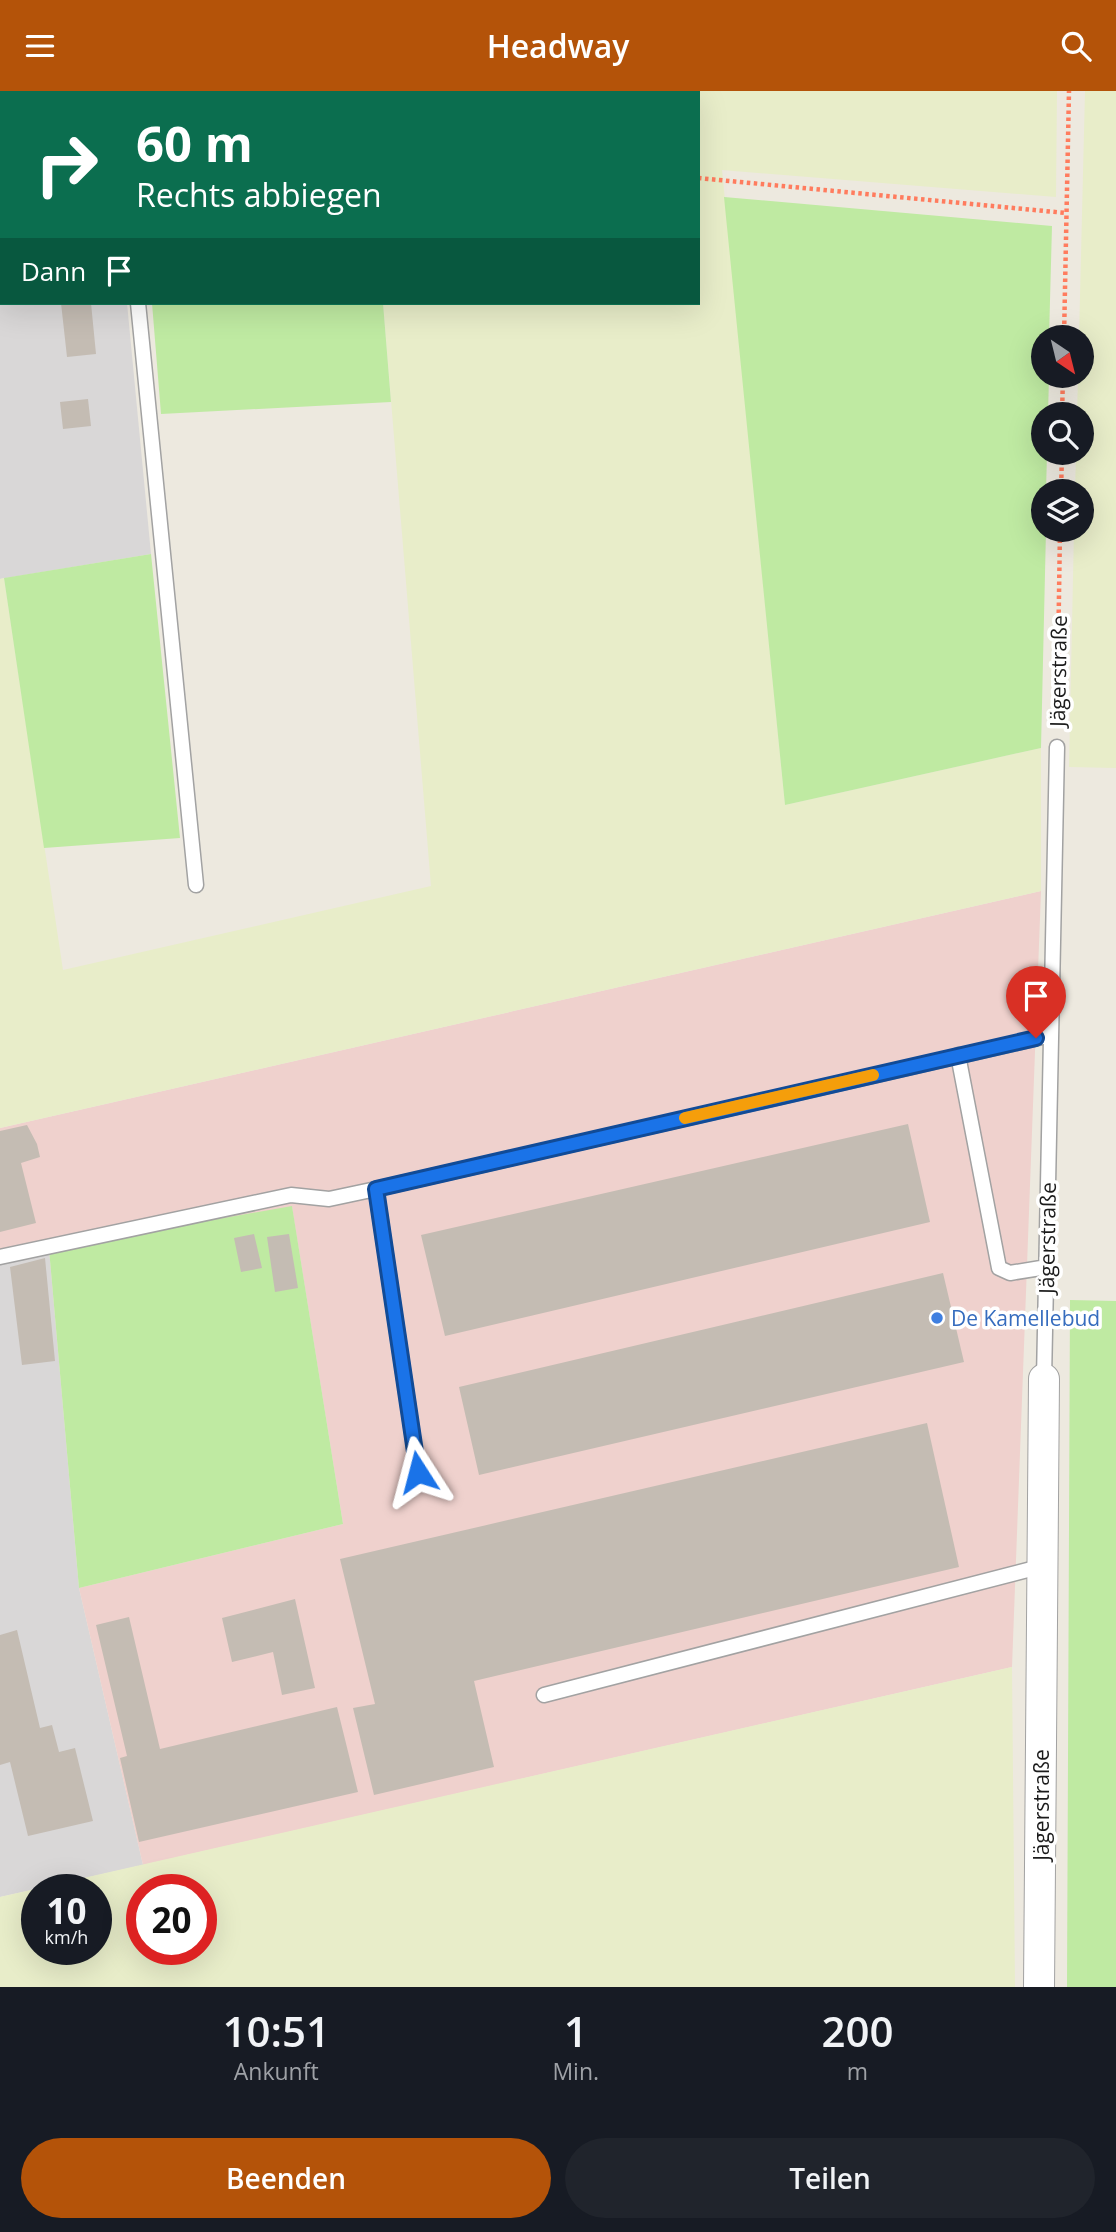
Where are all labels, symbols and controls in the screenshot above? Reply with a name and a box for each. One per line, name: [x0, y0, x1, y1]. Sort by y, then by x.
text: Headway: [487, 24, 629, 67]
icon: menu: [21, 27, 59, 65]
icon: search: [1057, 27, 1095, 65]
text: 60 m: [136, 110, 253, 176]
icon: right: [21, 119, 112, 210]
text: Rechts abbiegen: [136, 173, 382, 216]
icon: arrive: [100, 252, 138, 290]
text: Dann: [21, 253, 86, 289]
north arrow: [1031, 325, 1094, 389]
map controls: [1031, 325, 1094, 542]
button: search: [1031, 402, 1094, 465]
button: layers: [1031, 479, 1094, 542]
street label: Jägerstraße: [1043, 615, 1073, 729]
pin: [1006, 966, 1066, 1038]
icon: arrive: [1017, 977, 1055, 1015]
street label: Jägerstraße: [1032, 1182, 1062, 1296]
place label: De Kamellebud: [951, 1304, 1100, 1332]
marker: De Kamellebud: [929, 1310, 945, 1326]
position arrow: [381, 1435, 455, 1509]
street label: Jägerstraße: [1027, 1749, 1055, 1863]
speed limit sign: 20: [126, 1874, 217, 1965]
text: 10: [46, 1887, 87, 1934]
text: km/h: [45, 1925, 88, 1949]
text: 10:51: [222, 2002, 330, 2059]
text: 1: [564, 2002, 588, 2059]
text: 200: [821, 2002, 894, 2059]
text: Ankunft: [234, 2055, 319, 2087]
text: Min.: [552, 2055, 599, 2087]
text: m: [847, 2055, 868, 2087]
button: Beenden: [21, 2138, 551, 2218]
button: Teilen: [565, 2138, 1095, 2218]

